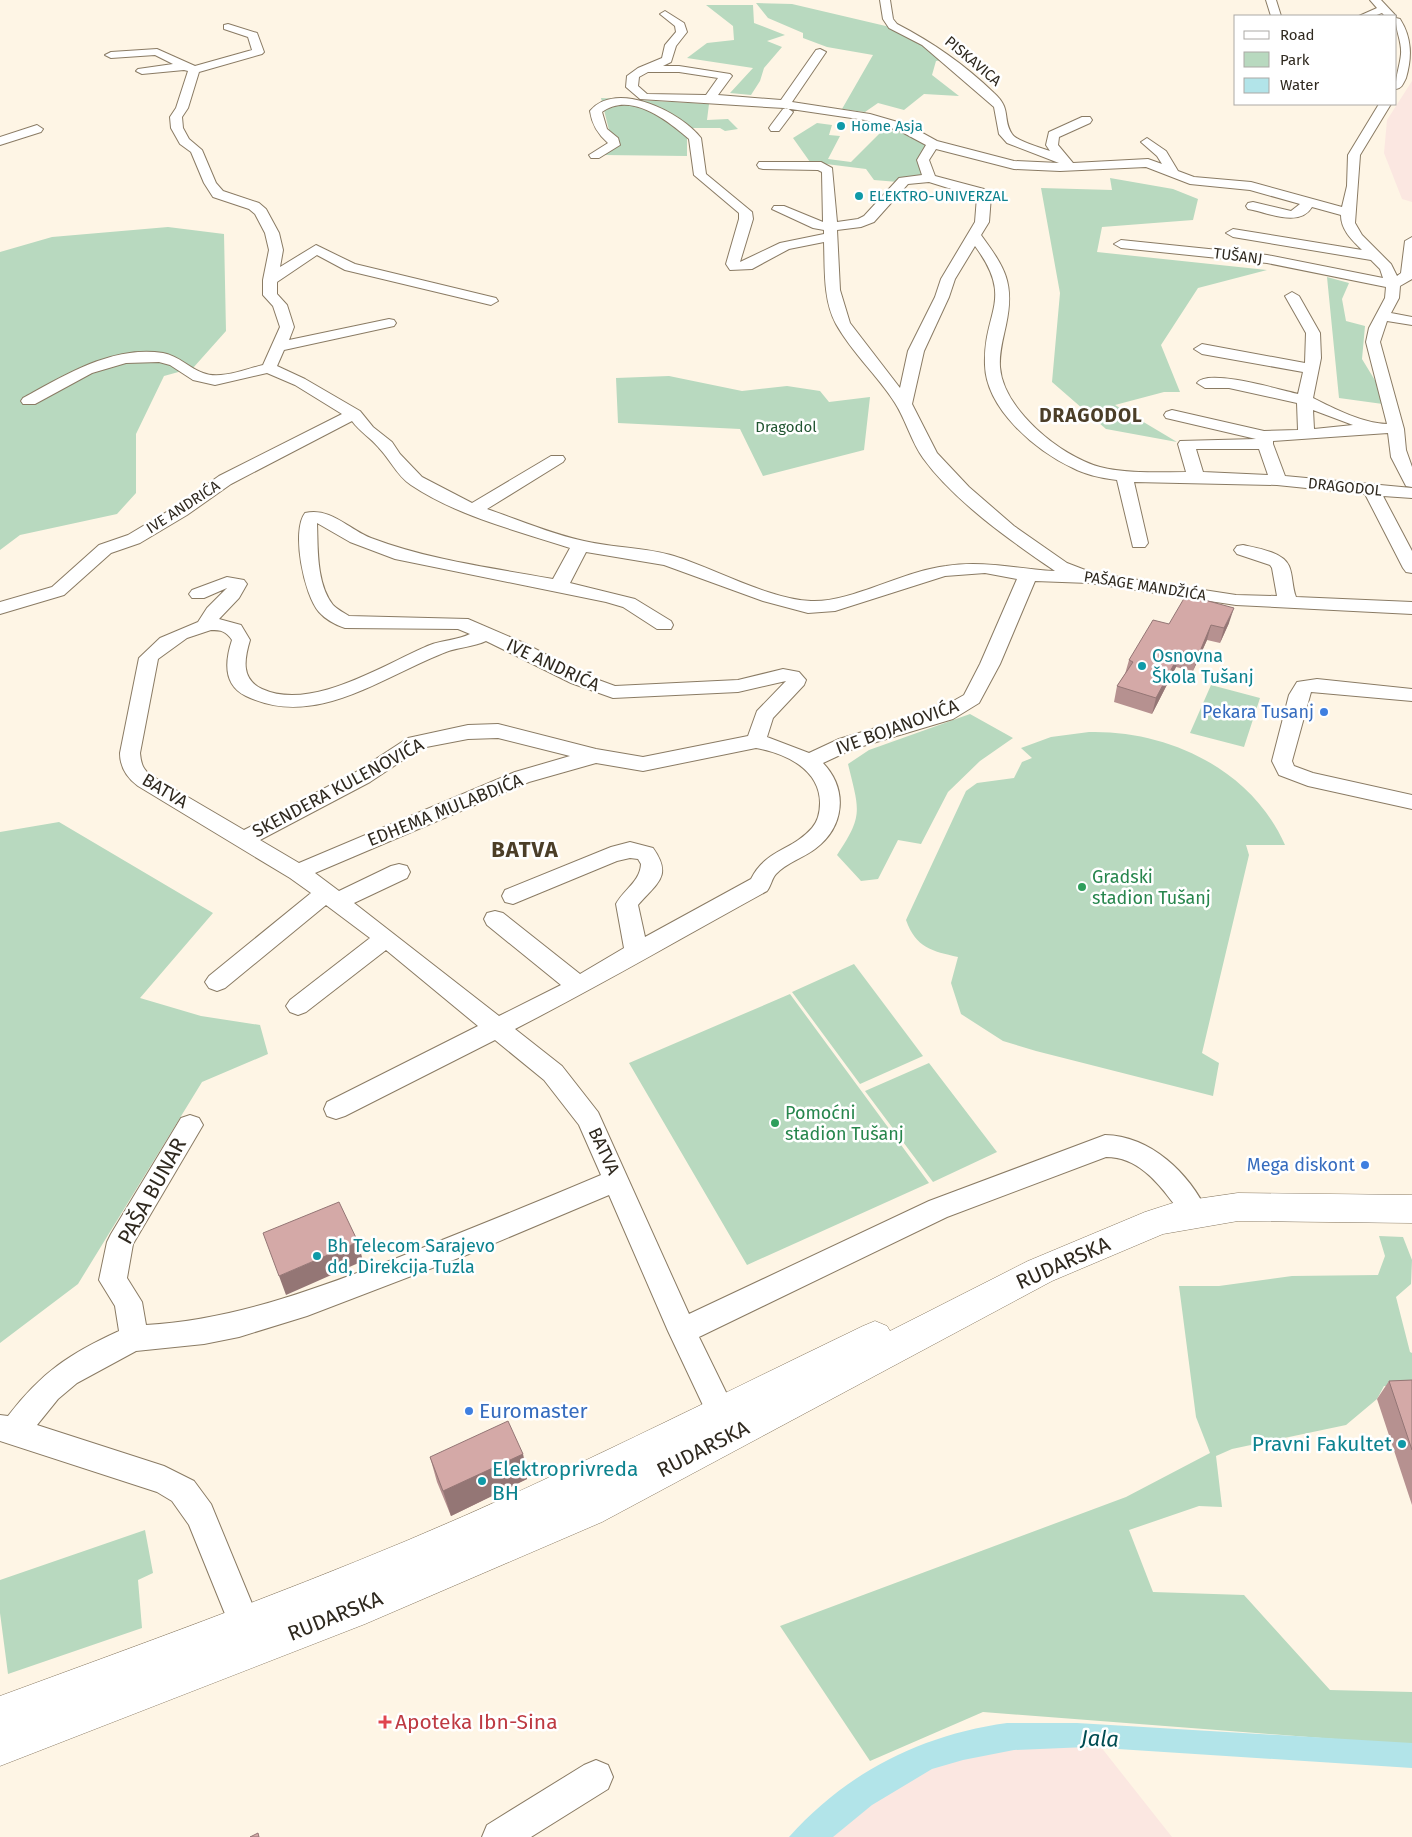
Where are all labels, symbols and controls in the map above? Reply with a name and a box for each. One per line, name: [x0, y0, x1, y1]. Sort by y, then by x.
legend: [1234, 15, 1397, 105]
text: Road: [1280, 26, 1315, 44]
street label: PISKAVICA: [941, 32, 1005, 90]
text: Park: [1280, 51, 1310, 69]
text: Water: [1280, 76, 1319, 94]
place label: Home Asja: [851, 117, 923, 135]
marker: Home Asja: [835, 120, 847, 132]
place label: ELEKTRO-UNIVERZAL: [869, 187, 1009, 205]
marker: ELEKTRO-UNIVERZAL: [853, 190, 865, 202]
street label: TUŠANJ: [1213, 244, 1263, 268]
district label: DRAGODOL: [1039, 404, 1143, 427]
park label: Dragodol: [755, 418, 817, 436]
street label: DRAGODOL: [1307, 474, 1384, 500]
street label: IVE ANDRIĆA: [143, 476, 223, 537]
street label: PAŠAGE MANDŽIĆA: [1083, 567, 1208, 605]
street label: IVE ANDRIĆA: [503, 634, 604, 696]
place label: Osnovna Škola Tušanj: [1152, 645, 1254, 688]
marker: Osnovna Škola Tušanj: [1136, 660, 1148, 672]
street label: IVE BOJANOVIĆA: [833, 694, 962, 759]
place label: Pekara Tusanj: [1202, 701, 1314, 723]
marker: Pekara Tusanj: [1318, 706, 1330, 718]
street label: SKENDERA KULENOVIĆA: [249, 733, 428, 843]
street label: BATVA: [138, 769, 193, 814]
street label: EDHEMA MULABDIĆA: [364, 769, 527, 851]
district label: BATVA: [491, 836, 559, 863]
place label: Gradski stadion Tušanj: [1092, 866, 1211, 909]
marker: Gradski stadion Tušanj: [1076, 881, 1088, 893]
place label: Pomoćni stadion Tušanj: [785, 1102, 904, 1145]
marker: Pomoćni stadion Tušanj: [769, 1117, 781, 1129]
street label: BATVA: [584, 1124, 625, 1179]
street label: PAŠA BUNAR: [112, 1133, 192, 1249]
place label: Mega diskont: [1247, 1154, 1355, 1176]
marker: Mega diskont: [1359, 1159, 1371, 1171]
street label: RUDARSKA: [1012, 1231, 1114, 1295]
place label: Bh Telecom Sarajevo dd, Direkcija Tuzla: [327, 1235, 495, 1278]
marker: Bh Telecom Sarajevo dd, Direkcija Tuzla: [311, 1250, 323, 1262]
place label: Euromaster: [479, 1398, 588, 1424]
marker: Euromaster: [463, 1405, 475, 1417]
street label: RUDARSKA: [652, 1415, 754, 1483]
place label: Pravni Fakultet: [1252, 1431, 1392, 1457]
marker: Pravni Fakultet: [1396, 1438, 1408, 1450]
place label: Elektroprivreda BH: [492, 1456, 638, 1506]
marker: Elektroprivreda BH: [476, 1475, 488, 1487]
street label: RUDARSKA: [284, 1585, 386, 1647]
place label: Apoteka Ibn-Sina: [395, 1709, 558, 1735]
marker: Apoteka Ibn-Sina: [379, 1716, 391, 1728]
water label: Jala: [1080, 1724, 1119, 1753]

